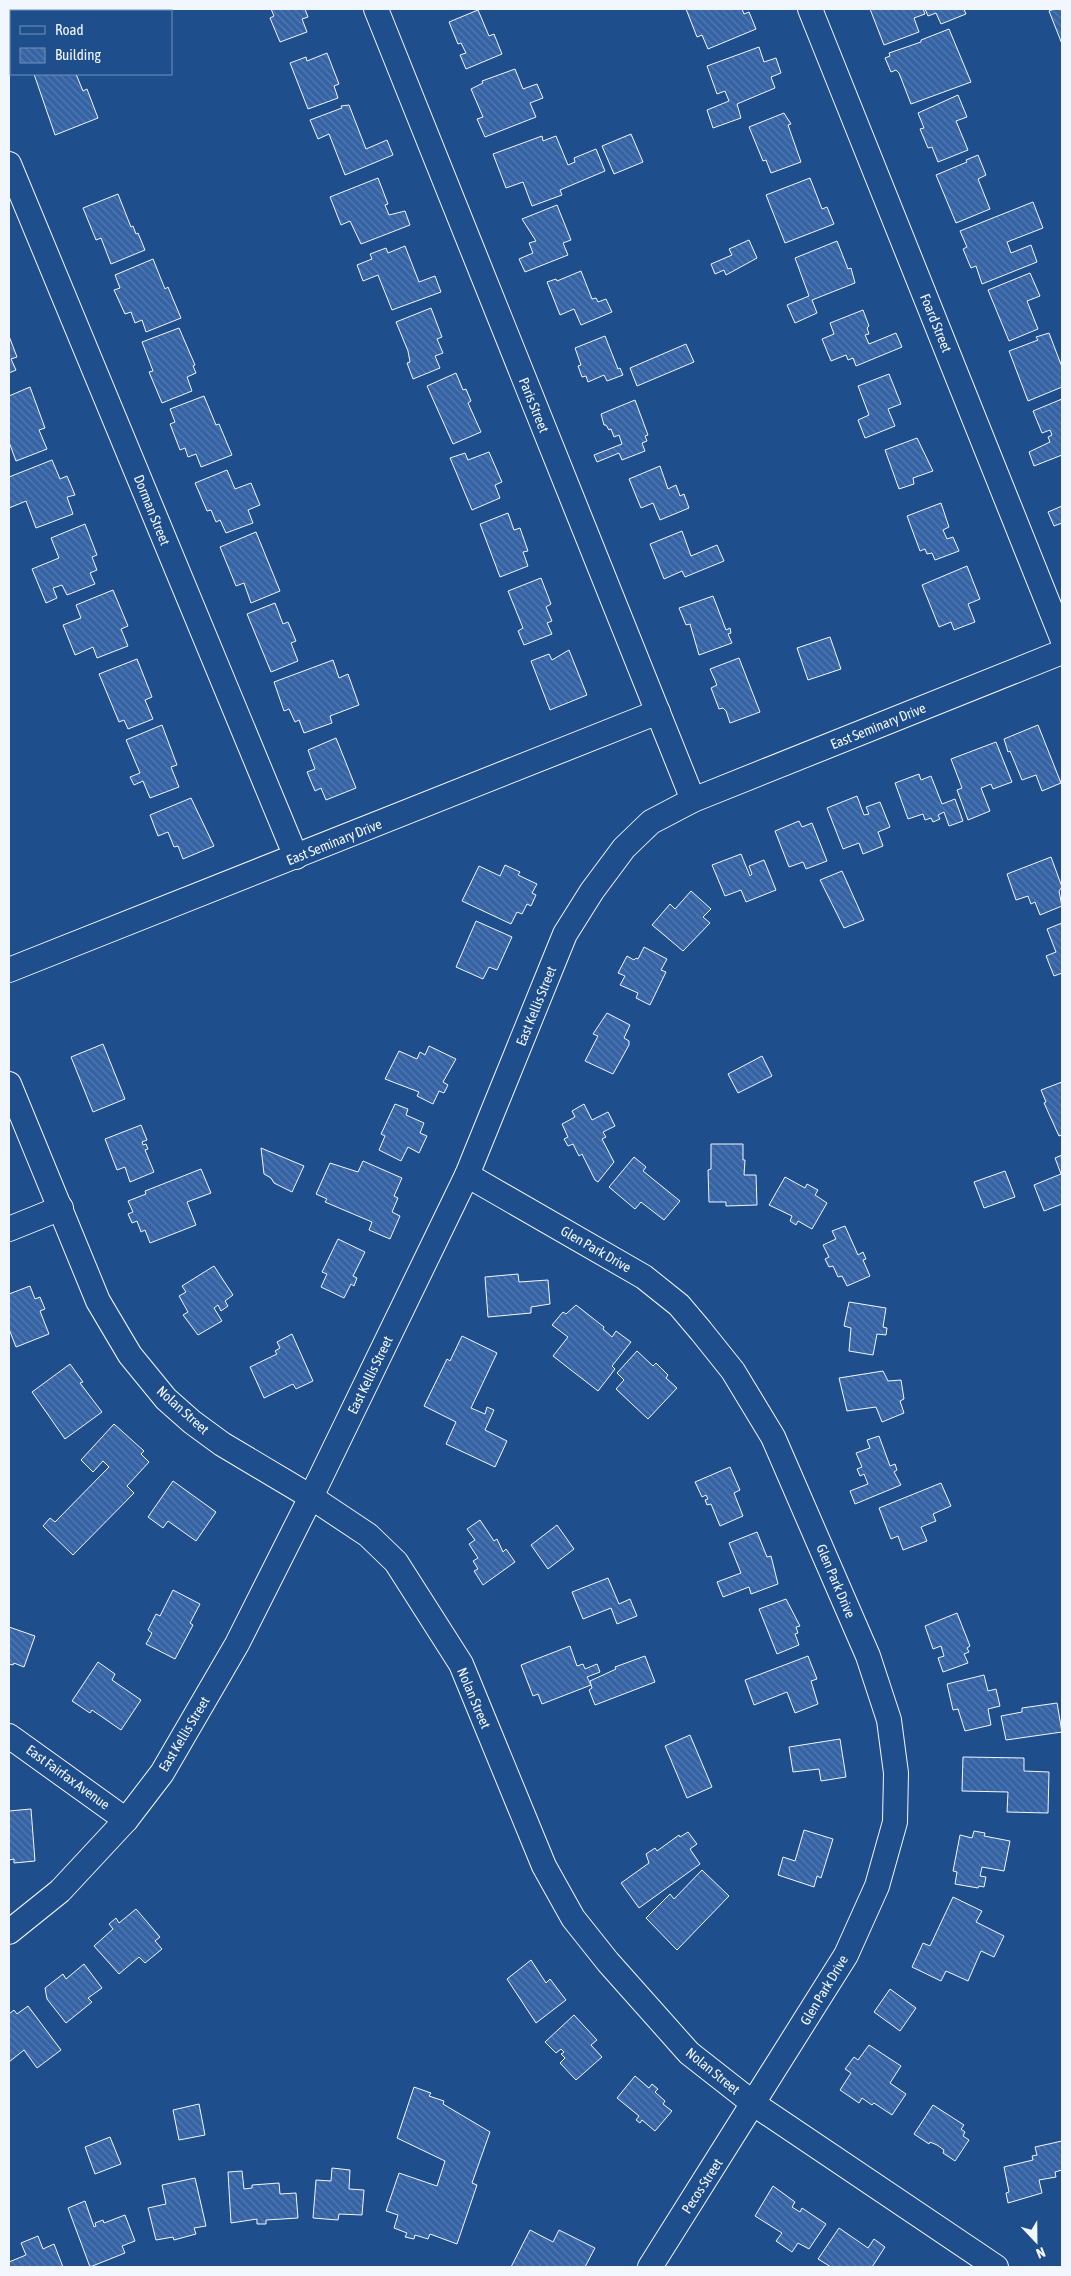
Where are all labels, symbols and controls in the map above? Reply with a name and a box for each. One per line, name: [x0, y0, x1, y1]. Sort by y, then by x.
legend: [10, 10, 172, 75]
text: Road: [55, 21, 84, 38]
text: Building: [55, 46, 101, 63]
street label: Foard Street: [917, 291, 955, 355]
street label: Paris Street: [516, 375, 552, 435]
street label: Dorman Street: [131, 472, 173, 548]
street label: East Seminary Drive: [828, 700, 928, 752]
street label: East Seminary Drive: [284, 816, 384, 868]
street label: East Kellis Street: [513, 964, 559, 1048]
street label: Glen Park Drive: [558, 1222, 634, 1276]
street label: East Kellis Street: [344, 1334, 396, 1416]
street label: Nolan Street: [154, 1382, 212, 1438]
street label: Glen Park Drive: [813, 1542, 859, 1620]
street label: Nolan Street: [454, 1665, 494, 1731]
street label: East Kellis Street: [155, 1694, 213, 1774]
street label: East Fairfax Avenue: [23, 1741, 113, 1813]
street label: Glen Park Drive: [797, 1952, 851, 2028]
street label: Nolan Street: [683, 2044, 743, 2098]
street label: Pecos Street: [678, 2155, 726, 2217]
north arrow: [1011, 2216, 1061, 2266]
text: N: [1034, 2244, 1048, 2262]

